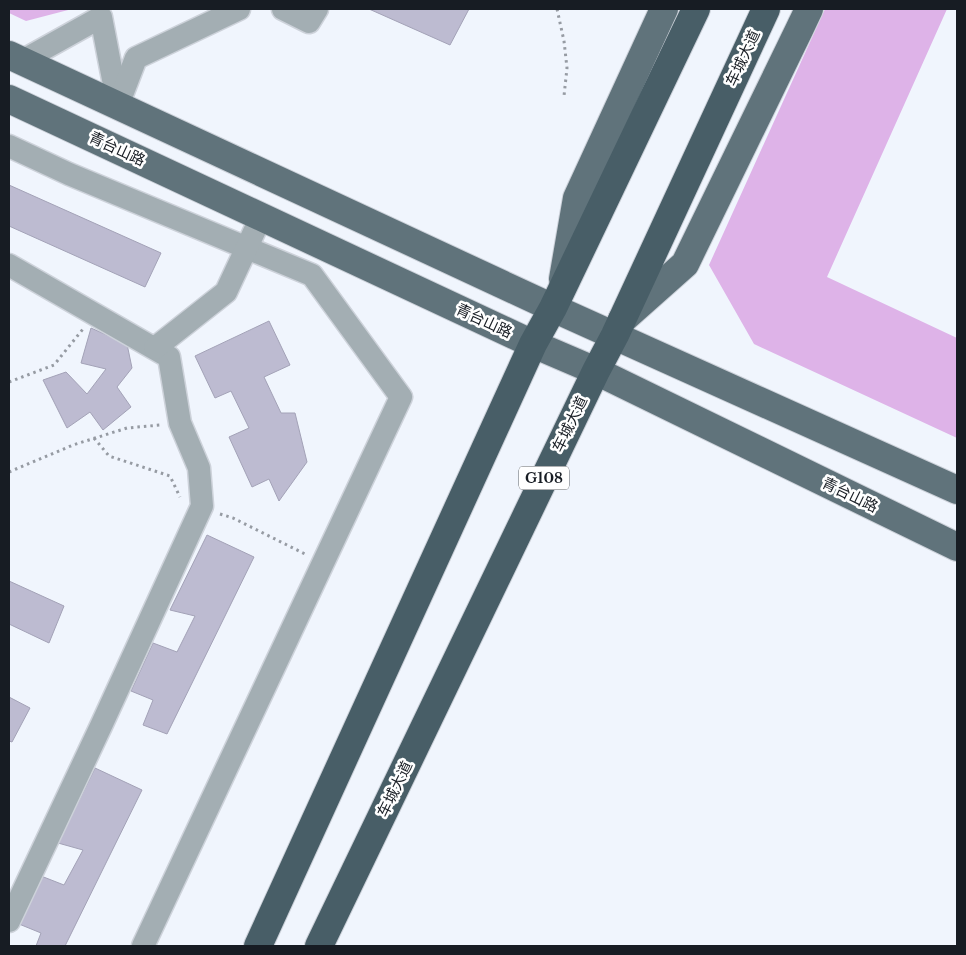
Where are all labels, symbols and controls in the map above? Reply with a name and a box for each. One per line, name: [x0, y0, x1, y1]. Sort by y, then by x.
street label: 车城大道: [721, 27, 764, 89]
street label: 青台山路: [86, 127, 148, 170]
street label: 青台山路: [453, 299, 515, 342]
street label: 车城大道: [548, 393, 591, 455]
road number: G108: [519, 466, 569, 489]
street label: 青台山路: [819, 473, 881, 516]
street label: 车城大道: [373, 758, 416, 820]

